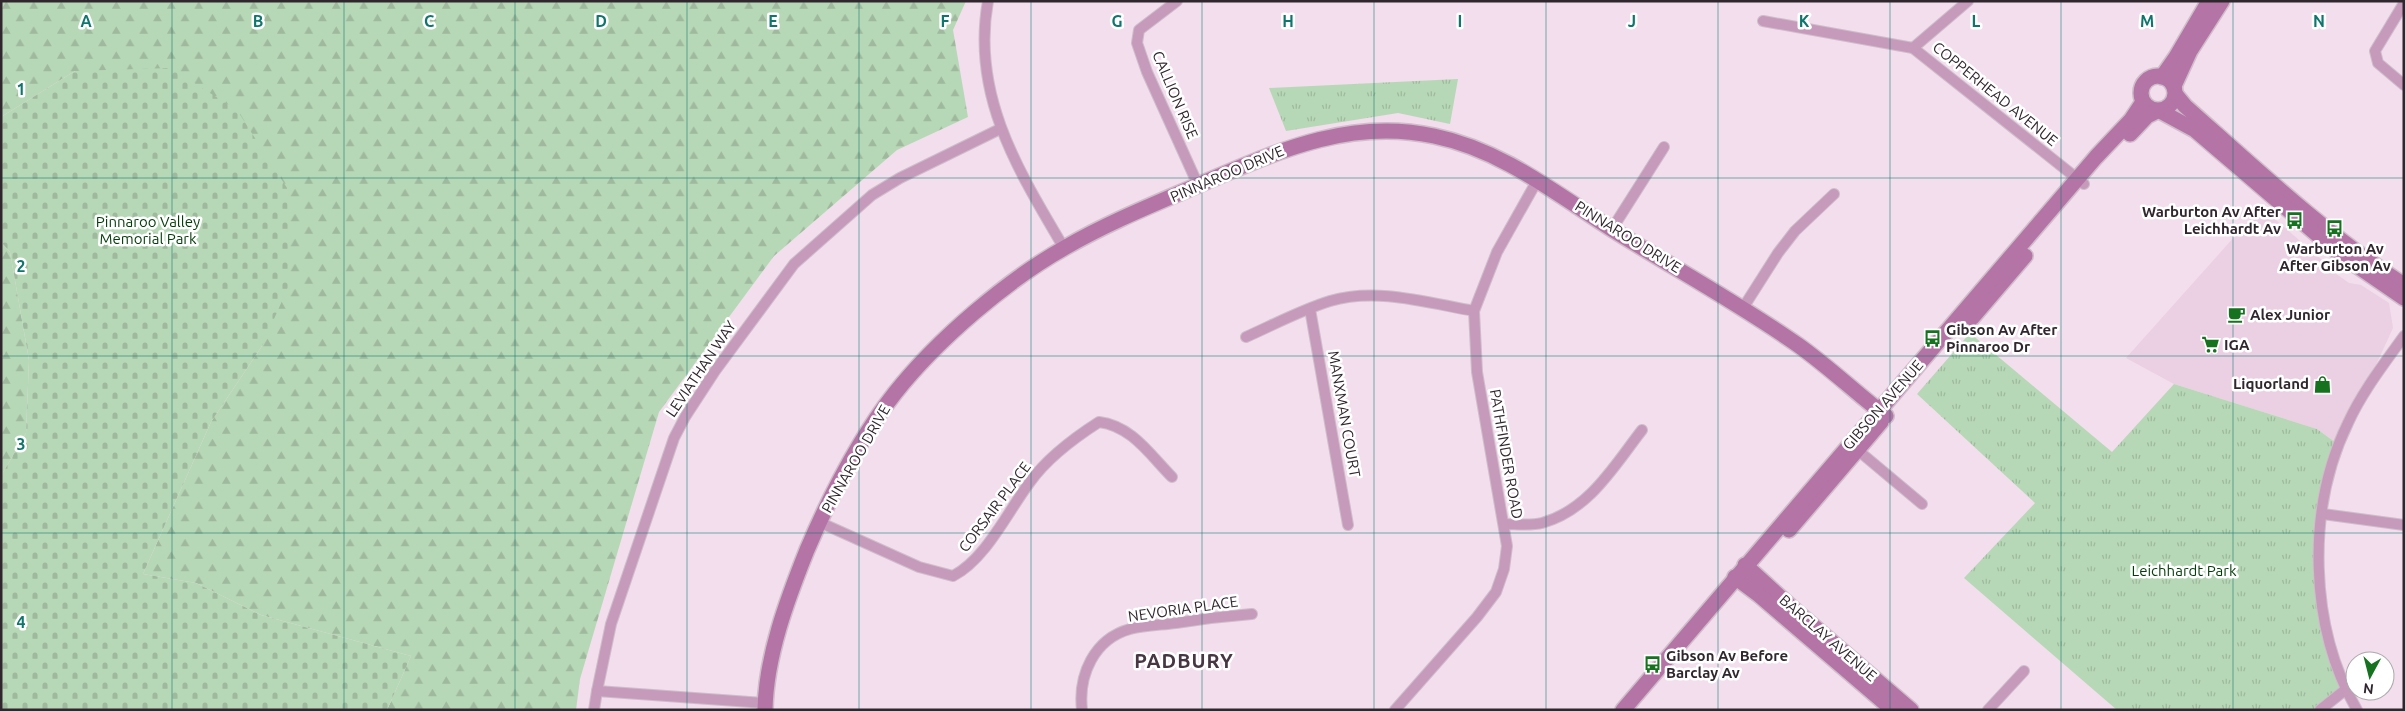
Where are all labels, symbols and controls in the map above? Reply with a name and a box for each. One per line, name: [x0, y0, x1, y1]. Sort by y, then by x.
text: A: [80, 12, 92, 30]
text: B: [253, 12, 263, 30]
text: C: [424, 12, 434, 30]
text: D: [595, 12, 607, 30]
text: E: [768, 12, 778, 30]
text: F: [941, 12, 950, 30]
text: G: [1111, 12, 1123, 30]
text: H: [1282, 12, 1294, 30]
text: I: [1458, 12, 1462, 30]
text: J: [1628, 12, 1636, 30]
text: K: [1799, 12, 1810, 30]
text: L: [1972, 12, 1981, 30]
text: M: [2140, 12, 2154, 30]
text: N: [2313, 12, 2325, 30]
street label: COPPERHEAD AVENUE: [1930, 38, 2061, 149]
street label: CALLION RISE: [1149, 48, 1202, 141]
text: 1: [16, 80, 26, 98]
street label: PINNAROO DRIVE: [1167, 142, 1286, 205]
street label: PINNAROO DRIVE: [1572, 197, 1684, 276]
place label: Warburton Av After Leichhardt Av: [2142, 203, 2282, 237]
bus stop icon: Warburton Av After Leichhardt Av: [2285, 211, 2305, 231]
park label: Pinnaroo Valley Memorial Park: [96, 213, 200, 247]
bus stop icon: Warburton Av After Gibson Av: [2325, 218, 2345, 238]
place label: Warburton Av After Gibson Av: [2279, 240, 2391, 274]
text: 2: [16, 257, 26, 275]
cafe icon: Alex Junior: [2226, 305, 2246, 325]
place label: Alex Junior: [2250, 306, 2331, 323]
street label: LEVIATHAN WAY: [662, 317, 739, 420]
place label: Gibson Av After Pinnaroo Dr: [1946, 321, 2058, 355]
bus stop icon: Gibson Av After Pinnaroo Dr: [1922, 329, 1942, 349]
supermarket icon: IGA: [2200, 335, 2220, 355]
place label: IGA: [2224, 336, 2250, 353]
street label: MANXMAN COURT: [1325, 349, 1364, 479]
street label: GIBSON AVENUE: [1839, 356, 1926, 453]
shop icon: Liquorland: [2313, 374, 2333, 394]
place label: Liquorland: [2233, 375, 2309, 392]
street label: PATHFINDER ROAD: [1487, 388, 1526, 520]
street label: PINNAROO DRIVE: [818, 402, 893, 516]
text: 3: [16, 435, 26, 453]
street label: CORSAIR PLACE: [955, 458, 1034, 555]
park label: Leichhardt Park: [2132, 562, 2237, 579]
street label: BARCLAY AVENUE: [1776, 591, 1880, 684]
street label: NEVORIA PLACE: [1127, 592, 1239, 625]
text: 4: [16, 613, 26, 631]
place label: Gibson Av Before Barclay Av: [1666, 647, 1788, 681]
district label: PADBURY: [1134, 649, 1234, 672]
north arrow: [2345, 651, 2395, 701]
bus stop icon: Gibson Av Before Barclay Av: [1642, 655, 1662, 675]
text: N: [2362, 680, 2375, 697]

